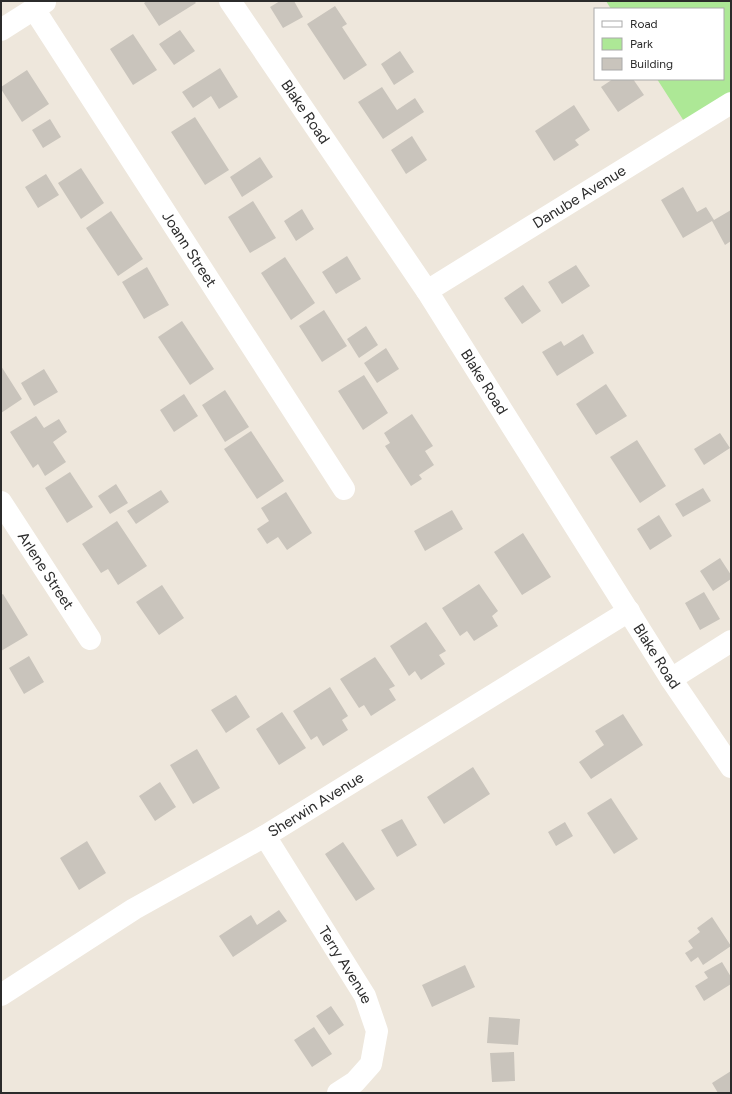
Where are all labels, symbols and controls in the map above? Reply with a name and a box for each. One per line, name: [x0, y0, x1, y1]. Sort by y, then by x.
legend: [594, 8, 724, 80]
text: Road: [630, 17, 658, 31]
text: Park: [630, 37, 653, 51]
text: Building: [630, 57, 673, 71]
street label: Blake Road: [277, 76, 333, 147]
street label: Danube Avenue: [529, 161, 629, 232]
street label: Joann Street: [158, 208, 220, 291]
street label: Blake Road: [457, 346, 511, 418]
street label: Arlene Street: [14, 529, 78, 613]
street label: Blake Road: [629, 620, 684, 692]
street label: Sherwin Avenue: [265, 768, 367, 841]
street label: Terry Avenue: [315, 923, 376, 1006]

